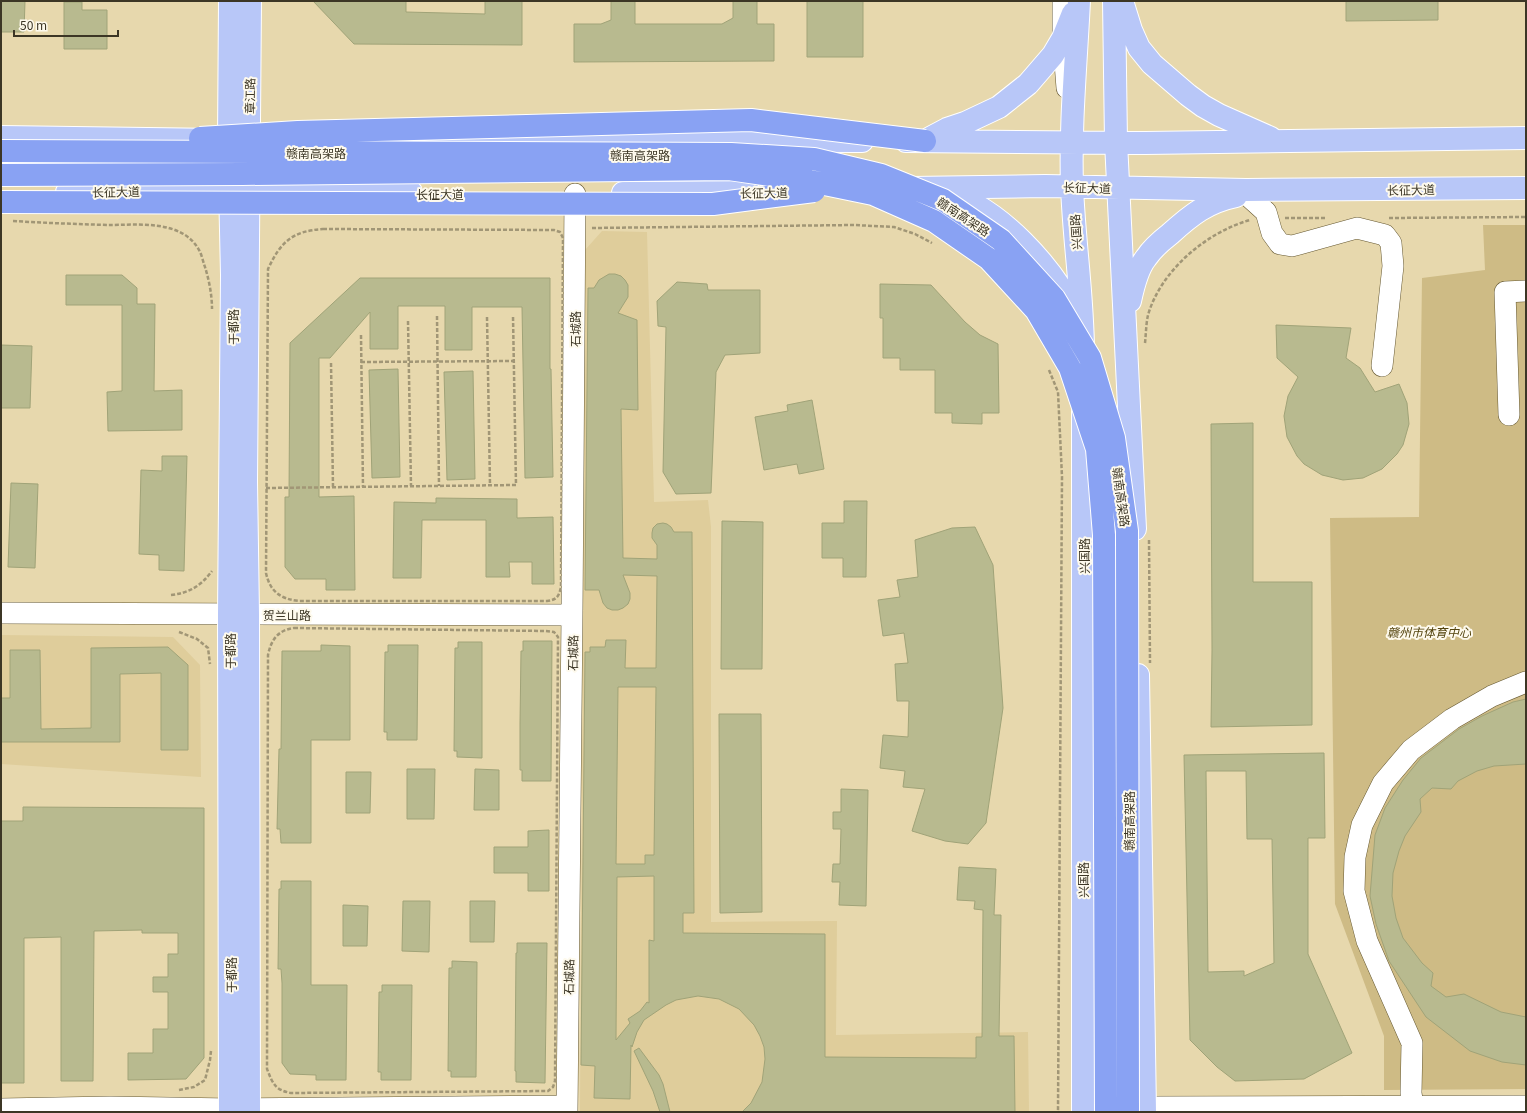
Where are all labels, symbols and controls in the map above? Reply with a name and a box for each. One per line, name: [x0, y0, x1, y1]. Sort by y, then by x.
scale bar: [14, 12, 118, 38]
text: 50 m: [20, 16, 47, 33]
street label: 章江路: [240, 78, 258, 114]
street label: 赣南高架路: [286, 144, 346, 161]
street label: 赣南高架路: [610, 146, 670, 163]
street label: 长征大道: [1063, 178, 1111, 196]
street label: 长征大道: [1387, 180, 1435, 198]
street label: 长征大道: [92, 182, 140, 200]
street label: 长征大道: [740, 183, 788, 201]
street label: 长征大道: [416, 185, 464, 202]
street label: 赣南高架路: [934, 193, 994, 239]
street label: 兴国路: [1065, 213, 1085, 251]
street label: 于都路: [224, 309, 241, 345]
street label: 石城路: [566, 311, 583, 347]
street label: 赣南高架路: [1109, 466, 1135, 528]
street label: 兴国路: [1075, 538, 1092, 574]
street label: 贺兰山路: [263, 606, 311, 623]
park label: 赣州市体育中心: [1387, 623, 1472, 640]
street label: 于都路: [221, 633, 238, 669]
street label: 石城路: [563, 635, 581, 671]
street label: 赣南高架路: [1120, 791, 1137, 851]
street label: 兴国路: [1074, 862, 1091, 898]
street label: 于都路: [222, 957, 239, 993]
street label: 石城路: [559, 959, 577, 995]

